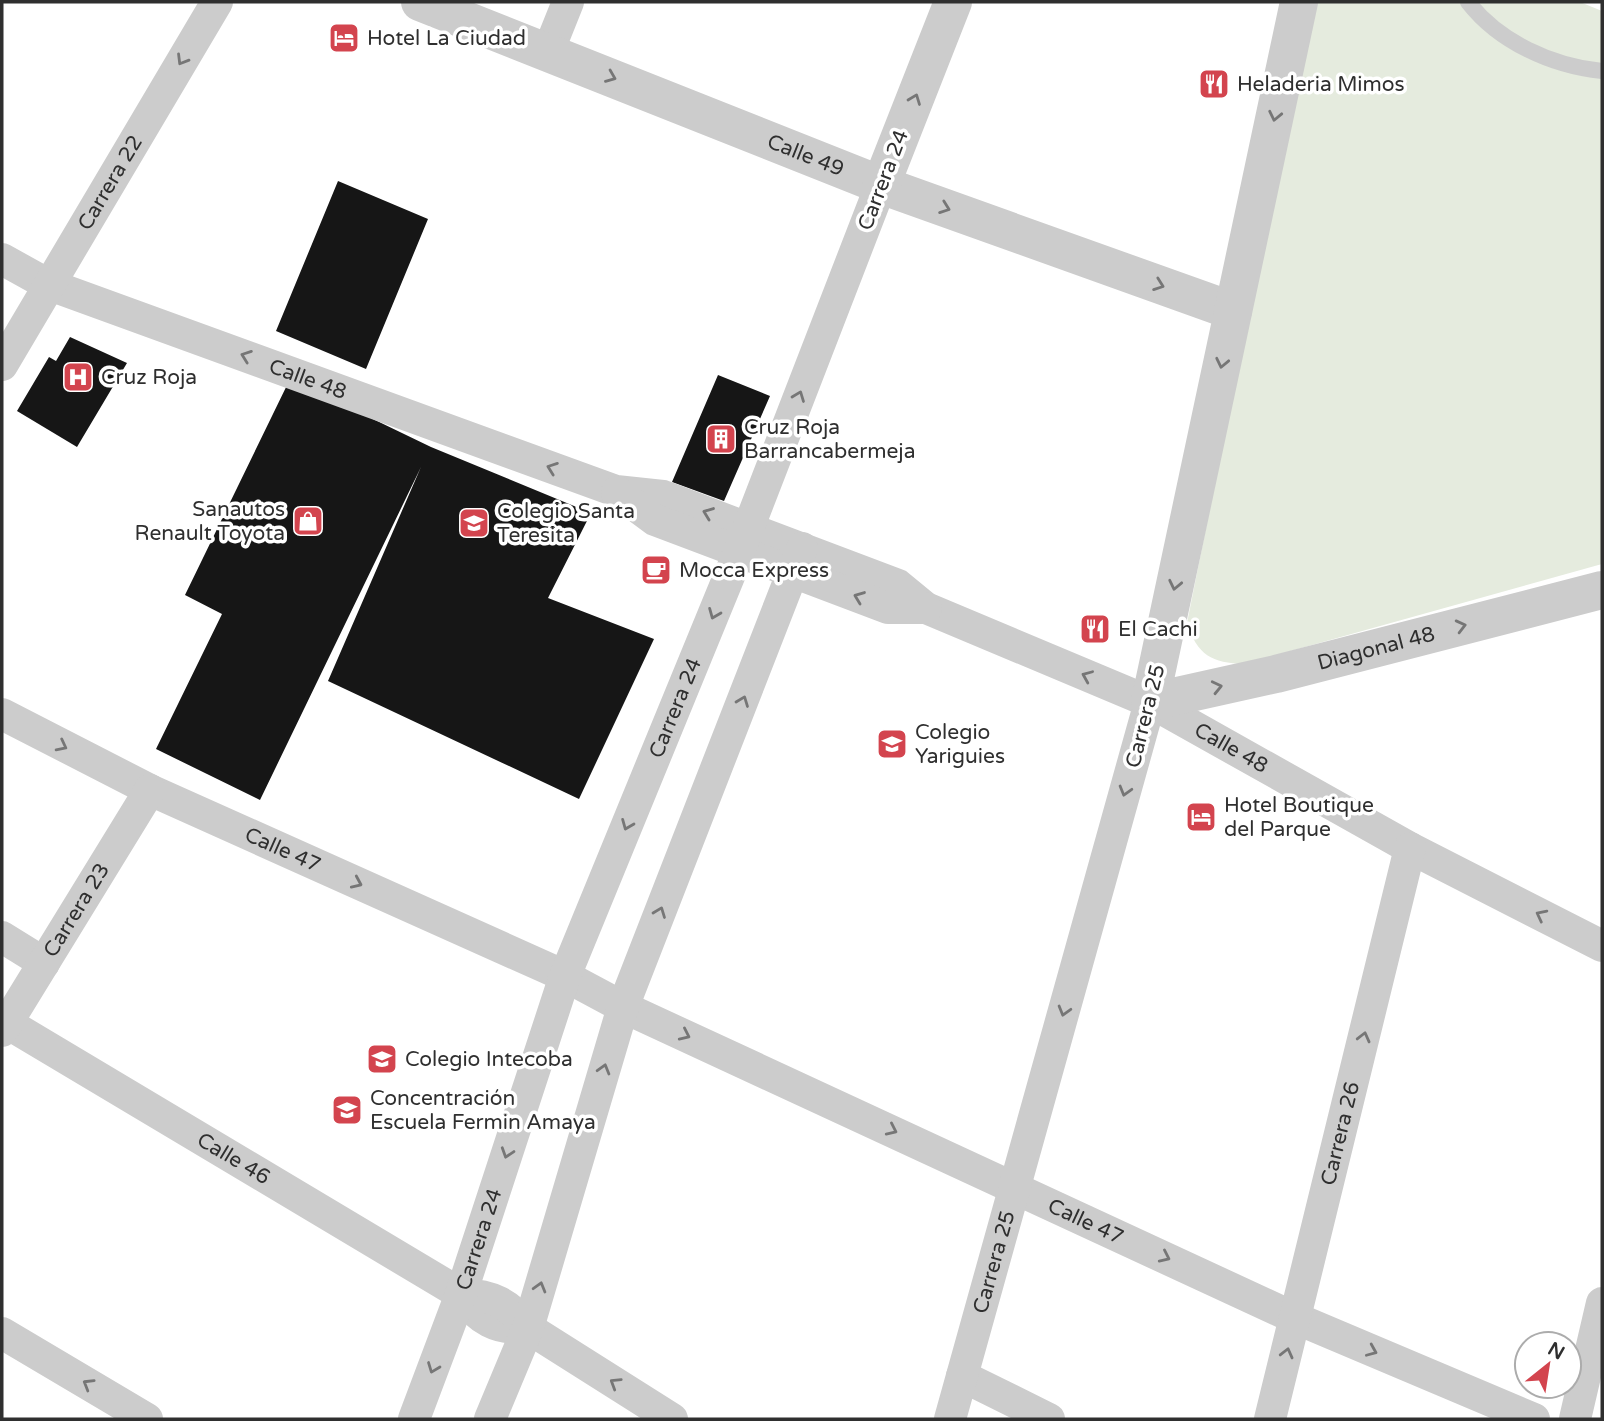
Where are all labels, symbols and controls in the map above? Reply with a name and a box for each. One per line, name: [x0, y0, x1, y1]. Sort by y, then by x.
hotel icon: Hotel La Ciudad: [327, 21, 361, 55]
place label: Hotel La Ciudad: [367, 26, 526, 51]
one-way arrow: [177, 53, 190, 66]
restaurant icon: Heladeria Mimos: [1197, 67, 1231, 101]
one-way arrow: [604, 69, 616, 83]
place label: Heladeria Mimos: [1237, 72, 1405, 97]
one-way arrow: [906, 93, 920, 105]
one-way arrow: [1268, 110, 1283, 122]
street label: Carrera 24: [853, 126, 914, 234]
street label: Calle 49: [763, 129, 848, 182]
street label: Carrera 22: [73, 131, 148, 235]
one-way arrow: [938, 200, 951, 214]
one-way arrow: [1153, 277, 1165, 291]
one-way arrow: [240, 350, 252, 364]
street label: Calle 48: [265, 354, 350, 405]
one-way arrow: [1216, 357, 1231, 369]
hospital icon: Cruz Roja: [61, 360, 95, 394]
place label: Cruz Roja: [101, 365, 197, 390]
one-way arrow: [791, 390, 805, 402]
place label: Cruz Roja Barrancabermeja: [744, 415, 916, 464]
building icon: Cruz Roja Barrancabermeja: [704, 422, 738, 456]
one-way arrow: [546, 462, 558, 476]
place label: Sanautos Renault Toyota: [134, 497, 285, 546]
place label: Colegio Santa Teresita: [497, 499, 635, 548]
shop icon: Sanautos Renault Toyota: [291, 504, 325, 538]
school or university icon: Colegio Santa Teresita: [457, 506, 491, 540]
one-way arrow: [702, 507, 714, 521]
cafe icon: Mocca Express: [639, 553, 673, 587]
place label: Mocca Express: [679, 558, 829, 583]
one-way arrow: [1168, 579, 1183, 591]
one-way arrow: [854, 592, 866, 606]
one-way arrow: [708, 608, 722, 620]
restaurant icon: El Cachi: [1078, 612, 1112, 646]
place label: El Cachi: [1118, 617, 1198, 642]
one-way arrow: [1455, 620, 1467, 634]
street label: Diagonal 48: [1315, 622, 1438, 676]
street label: Carrera 24: [644, 654, 707, 762]
street label: Carrera 25: [1121, 662, 1170, 770]
one-way arrow: [1082, 670, 1094, 684]
one-way arrow: [1211, 681, 1223, 695]
one-way arrow: [735, 695, 749, 707]
street label: Calle 48: [1190, 717, 1272, 779]
place label: Colegio Yariguies: [915, 720, 1005, 769]
school or university icon: Colegio Yariguies: [875, 727, 909, 761]
one-way arrow: [55, 737, 68, 751]
one-way arrow: [1119, 785, 1134, 797]
place label: Hotel Boutique del Parque: [1224, 793, 1374, 842]
hotel icon: Hotel Boutique del Parque: [1184, 800, 1218, 834]
one-way arrow: [622, 818, 636, 830]
street label: Calle 47: [241, 822, 325, 878]
street label: Carrera 23: [38, 859, 115, 962]
one-way arrow: [350, 875, 363, 889]
one-way arrow: [652, 907, 666, 919]
one-way arrow: [1536, 910, 1549, 924]
one-way arrow: [1058, 1004, 1072, 1016]
one-way arrow: [678, 1027, 690, 1041]
one-way arrow: [1356, 1031, 1370, 1043]
school or university icon: Colegio Intecoba: [365, 1042, 399, 1076]
place label: Colegio Intecoba: [405, 1047, 573, 1072]
one-way arrow: [596, 1063, 611, 1075]
street label: Carrera 26: [1316, 1079, 1365, 1188]
place label: Concentración Escuela Fermin Amaya: [370, 1086, 596, 1135]
school or university icon: Concentración Escuela Fermin Amaya: [330, 1093, 364, 1127]
one-way arrow: [885, 1122, 897, 1136]
street label: Calle 46: [192, 1127, 274, 1190]
one-way arrow: [501, 1147, 516, 1159]
street label: Carrera 24: [451, 1185, 508, 1294]
street label: Calle 47: [1044, 1193, 1128, 1250]
street label: Carrera 25: [968, 1208, 1021, 1316]
one-way arrow: [1158, 1249, 1170, 1263]
one-way arrow: [531, 1281, 546, 1293]
north arrow: [1513, 1330, 1583, 1400]
text: N: [1544, 1338, 1568, 1364]
one-way arrow: [1365, 1342, 1377, 1356]
one-way arrow: [1279, 1347, 1293, 1359]
one-way arrow: [428, 1362, 442, 1374]
one-way arrow: [609, 1378, 622, 1391]
one-way arrow: [82, 1379, 95, 1392]

